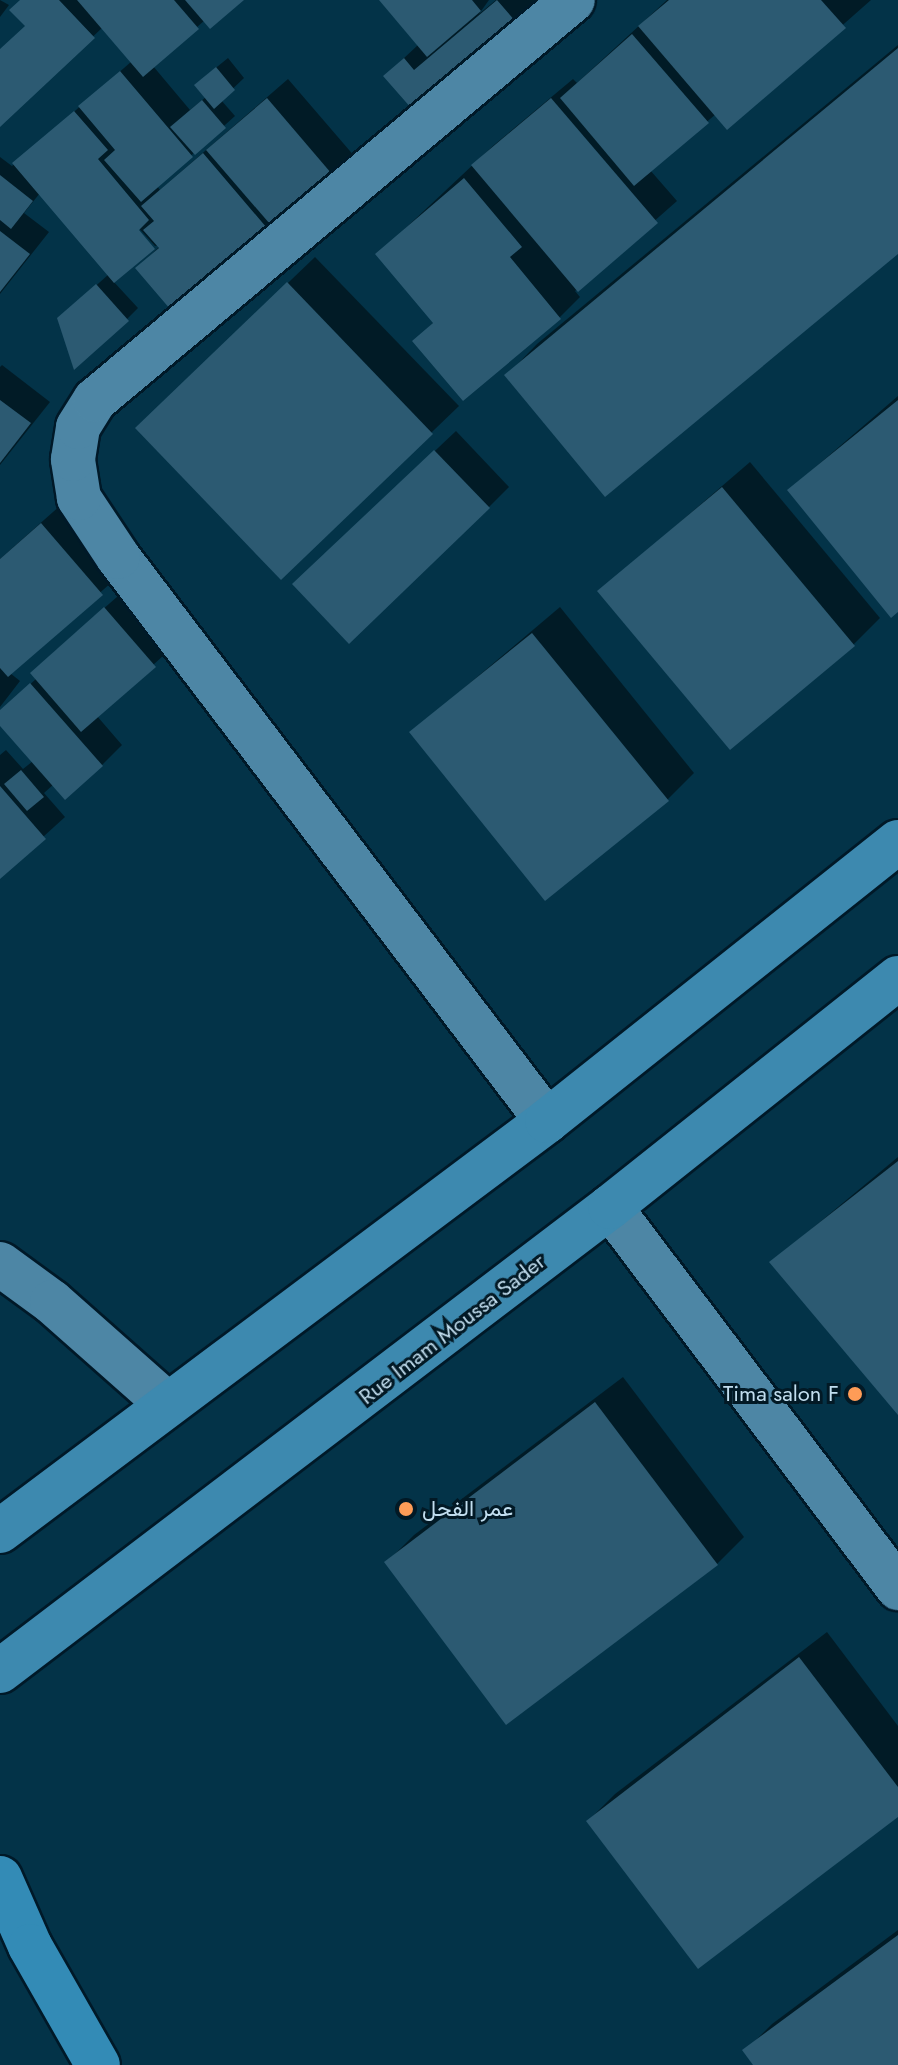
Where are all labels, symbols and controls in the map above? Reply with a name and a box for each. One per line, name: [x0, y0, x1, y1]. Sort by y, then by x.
street label: Rue Imam Moussa Sader: [354, 1248, 550, 1410]
place label: Tima salon F: [723, 1381, 839, 1407]
marker: Tima salon F: [846, 1385, 864, 1403]
place label: عمر الفحل: [422, 1496, 513, 1522]
marker: عمر الفحل: [397, 1500, 415, 1518]

